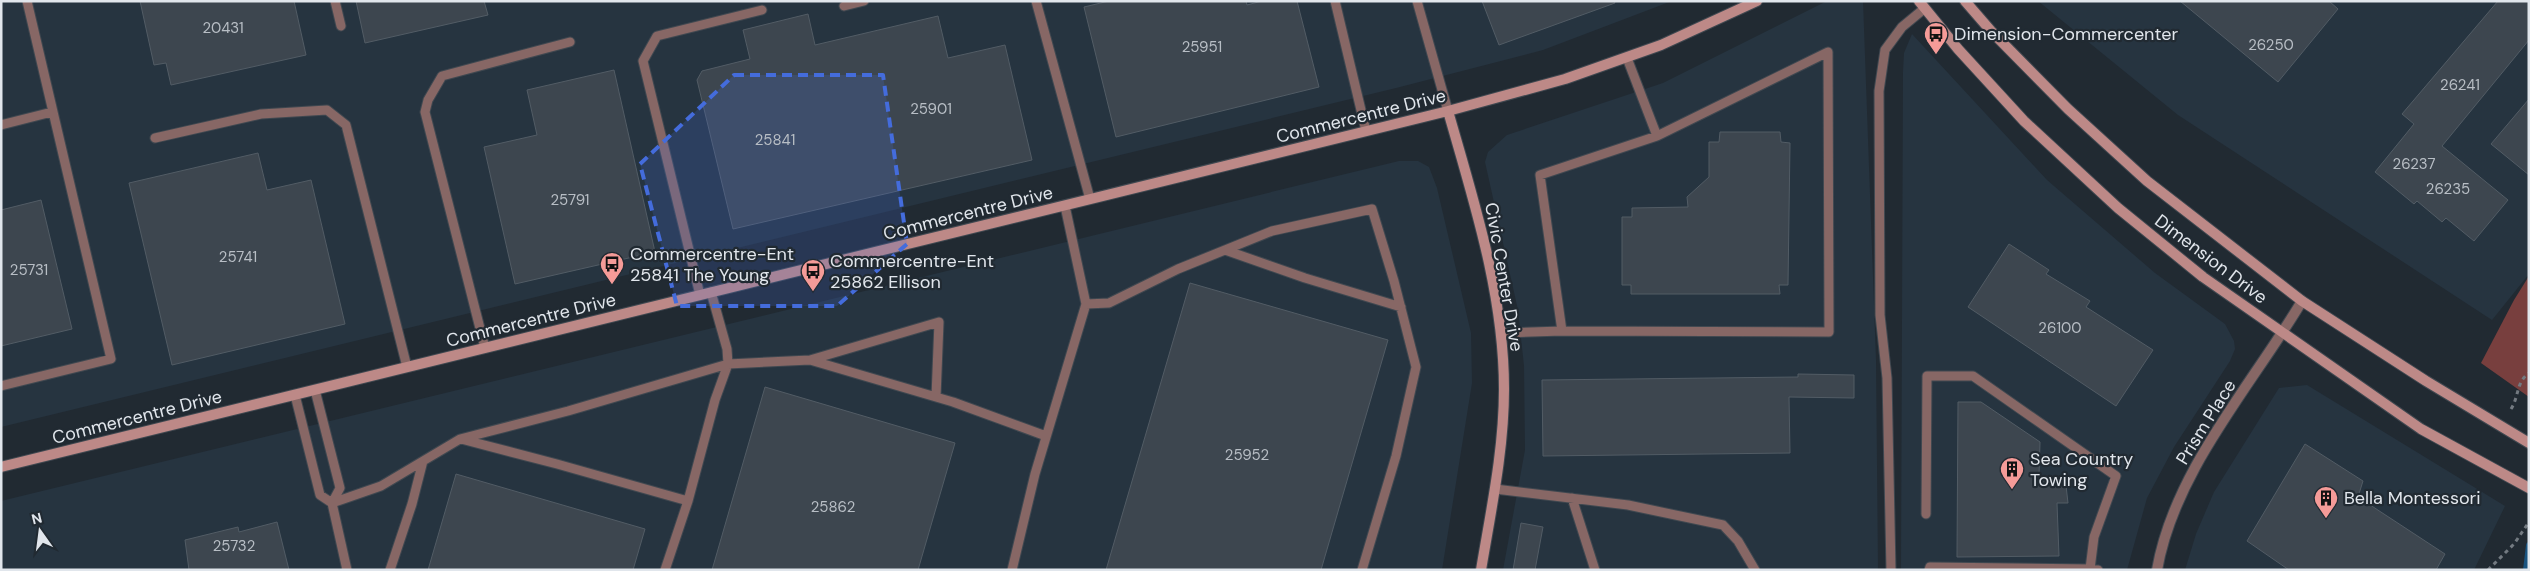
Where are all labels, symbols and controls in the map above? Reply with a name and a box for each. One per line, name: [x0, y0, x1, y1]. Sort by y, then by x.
house number: 20431: [202, 18, 244, 38]
bus stop icon: Dimension-Commercenter: [1923, 21, 1949, 55]
place label: Dimension-Commercenter: [1954, 22, 2178, 46]
house number: 26250: [2248, 35, 2294, 55]
house number: 25951: [1182, 37, 1222, 57]
house number: 26241: [2440, 75, 2480, 95]
street label: Commercentre Drive: [1274, 83, 1448, 149]
house number: 25901: [910, 99, 952, 119]
house number: 25841: [755, 130, 795, 150]
house number: 26237: [2393, 154, 2435, 174]
house number: 26235: [2426, 179, 2470, 199]
street label: Commercentre Drive: [881, 180, 1055, 246]
house number: 25791: [550, 190, 590, 210]
street label: Civic Center Drive: [1479, 201, 1529, 353]
street label: Dimension Drive: [2150, 209, 2272, 309]
place label: Commercentre-Ent 25841 The Young: [630, 242, 794, 287]
house number: 25741: [219, 247, 257, 267]
place label: Commercentre-Ent 25862 Ellison: [830, 249, 994, 294]
bus stop icon: Commercentre-Ent 25841 The Young: [599, 251, 625, 285]
bus stop icon: Commercentre-Ent 25862 Ellison: [800, 258, 826, 292]
house number: 25731: [10, 260, 48, 280]
street label: Commercentre Drive: [444, 287, 618, 353]
house number: 26100: [2038, 318, 2082, 338]
street label: Prism Place: [2170, 375, 2242, 469]
street label: Commercentre Drive: [50, 384, 224, 450]
house number: 25952: [1225, 445, 1269, 465]
place label: Sea Country Towing: [2030, 447, 2133, 492]
building icon: Sea Country Towing: [1999, 456, 2025, 490]
building icon: Bella Montessori: [2313, 485, 2339, 519]
place label: Bella Montessori: [2344, 486, 2481, 510]
house number: 25862: [811, 497, 855, 517]
north arrow: [15, 506, 65, 556]
text: N: [30, 508, 44, 528]
house number: 25732: [213, 536, 255, 556]

